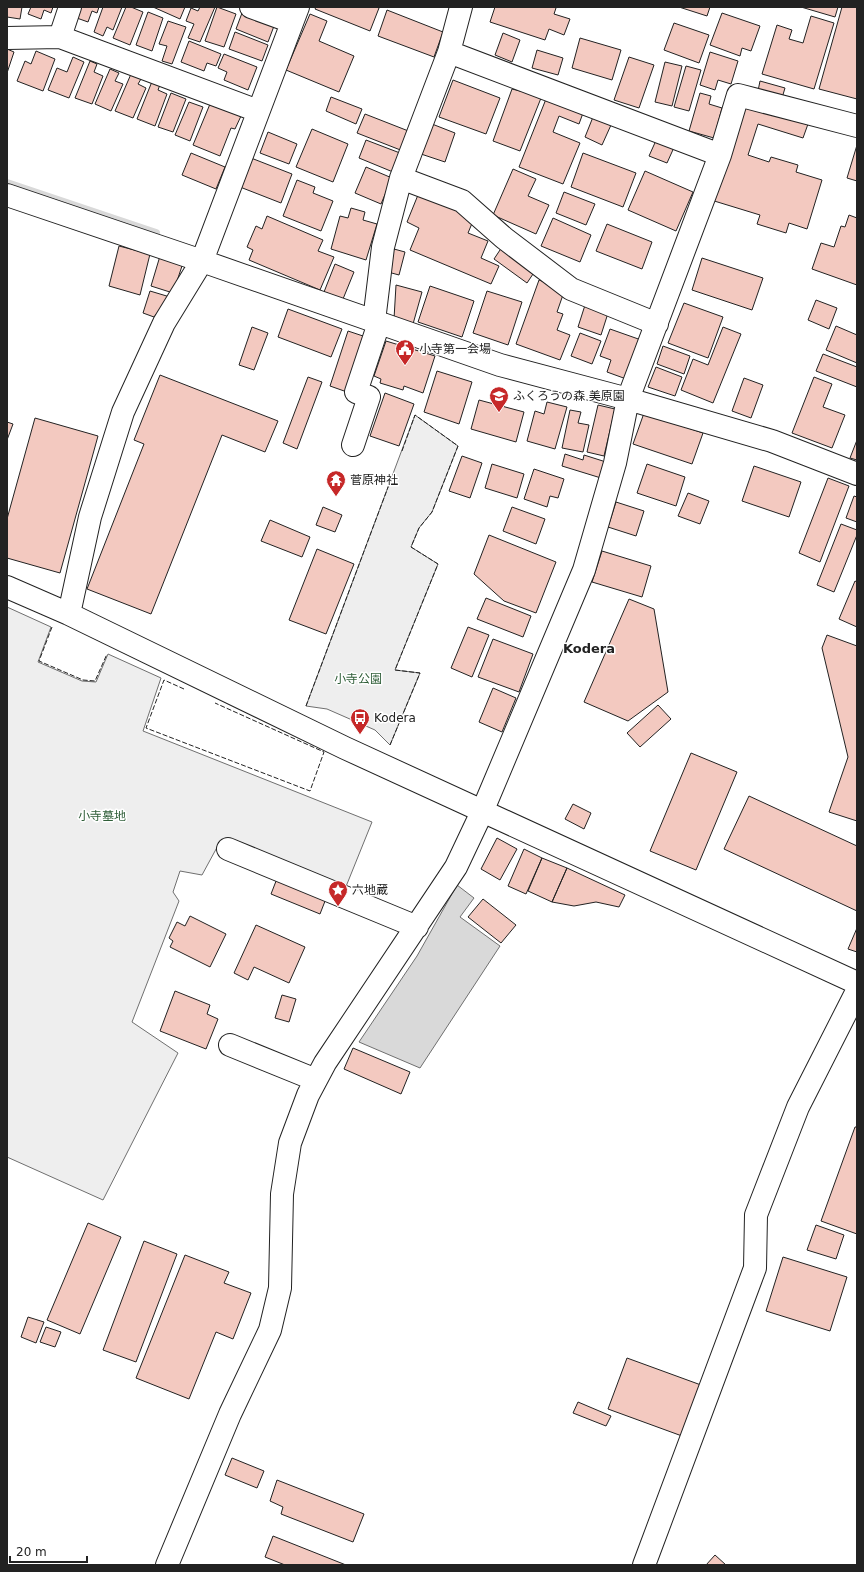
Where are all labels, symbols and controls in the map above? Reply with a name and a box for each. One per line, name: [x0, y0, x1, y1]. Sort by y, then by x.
public building icon: 小寺第一会場: [394, 338, 416, 366]
place label: 小寺第一会場: [419, 342, 491, 356]
school or university icon: ふくろうの森 美原園: [488, 385, 510, 413]
place label: ふくろうの森 美原園: [513, 389, 625, 403]
temple icon: 菅原神社: [325, 469, 347, 497]
place label: 菅原神社: [350, 473, 398, 487]
district label: Kodera: [563, 641, 615, 656]
park label: 小寺公園: [334, 672, 382, 686]
bus stop icon: Kodera: [349, 707, 371, 735]
place label: Kodera: [374, 711, 416, 725]
park label: 小寺墓地: [78, 809, 126, 823]
place icon: 六地蔵: [327, 879, 349, 907]
place label: 六地蔵: [352, 883, 388, 897]
scale bar: [10, 1538, 87, 1564]
text: 20 m: [16, 1545, 47, 1559]

